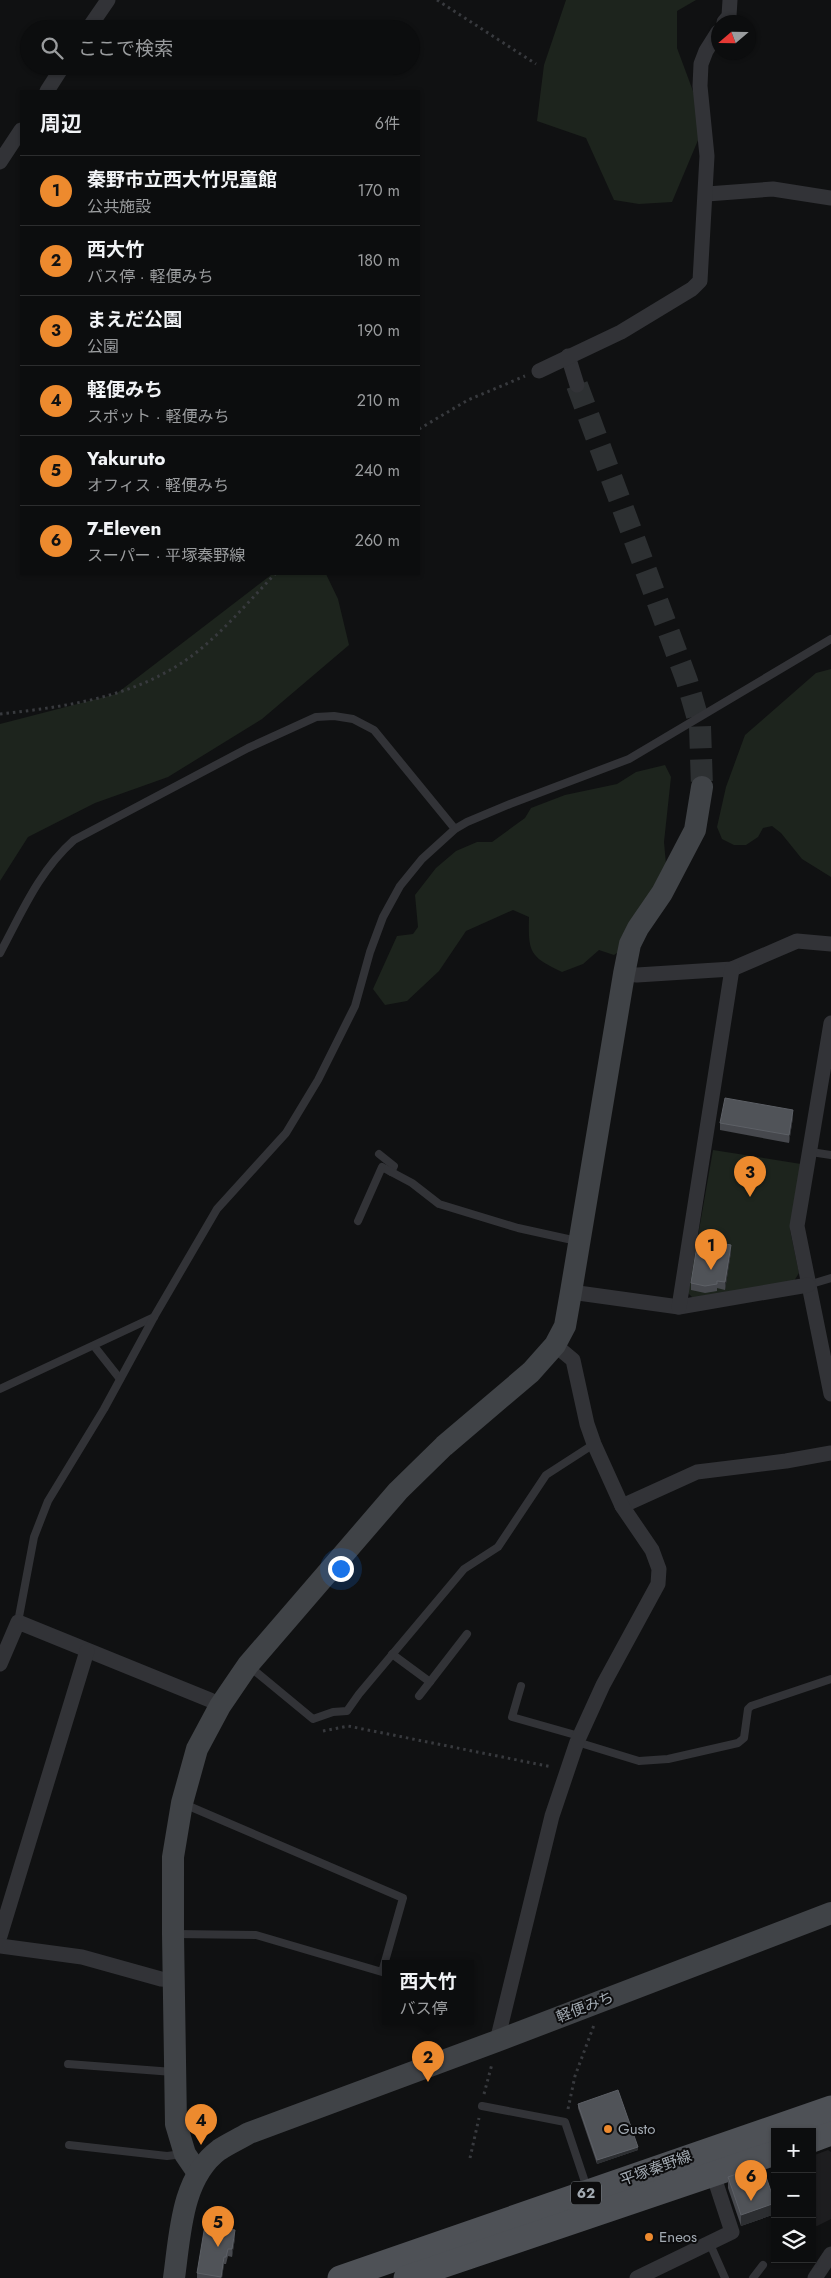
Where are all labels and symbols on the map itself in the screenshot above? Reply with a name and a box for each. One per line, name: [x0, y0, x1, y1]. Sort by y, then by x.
north arrow: [711, 15, 756, 60]
pin: 3: [734, 1156, 766, 1197]
pin: 1: [695, 1229, 727, 1270]
your location: [328, 1556, 354, 1582]
street label: 軽便みち: [553, 1986, 617, 2028]
pin: 2: [412, 2041, 444, 2082]
pin: 4: [185, 2104, 217, 2145]
place label: Gusto: [618, 2118, 655, 2140]
marker: Gusto: [602, 2123, 614, 2135]
street label: 平塚秦野線: [617, 2145, 695, 2191]
pin: 6: [735, 2160, 767, 2201]
road number: 62: [571, 2182, 601, 2204]
pin: 5: [202, 2206, 234, 2247]
place label: Eneos: [659, 2226, 697, 2248]
marker: Eneos: [643, 2231, 655, 2243]

